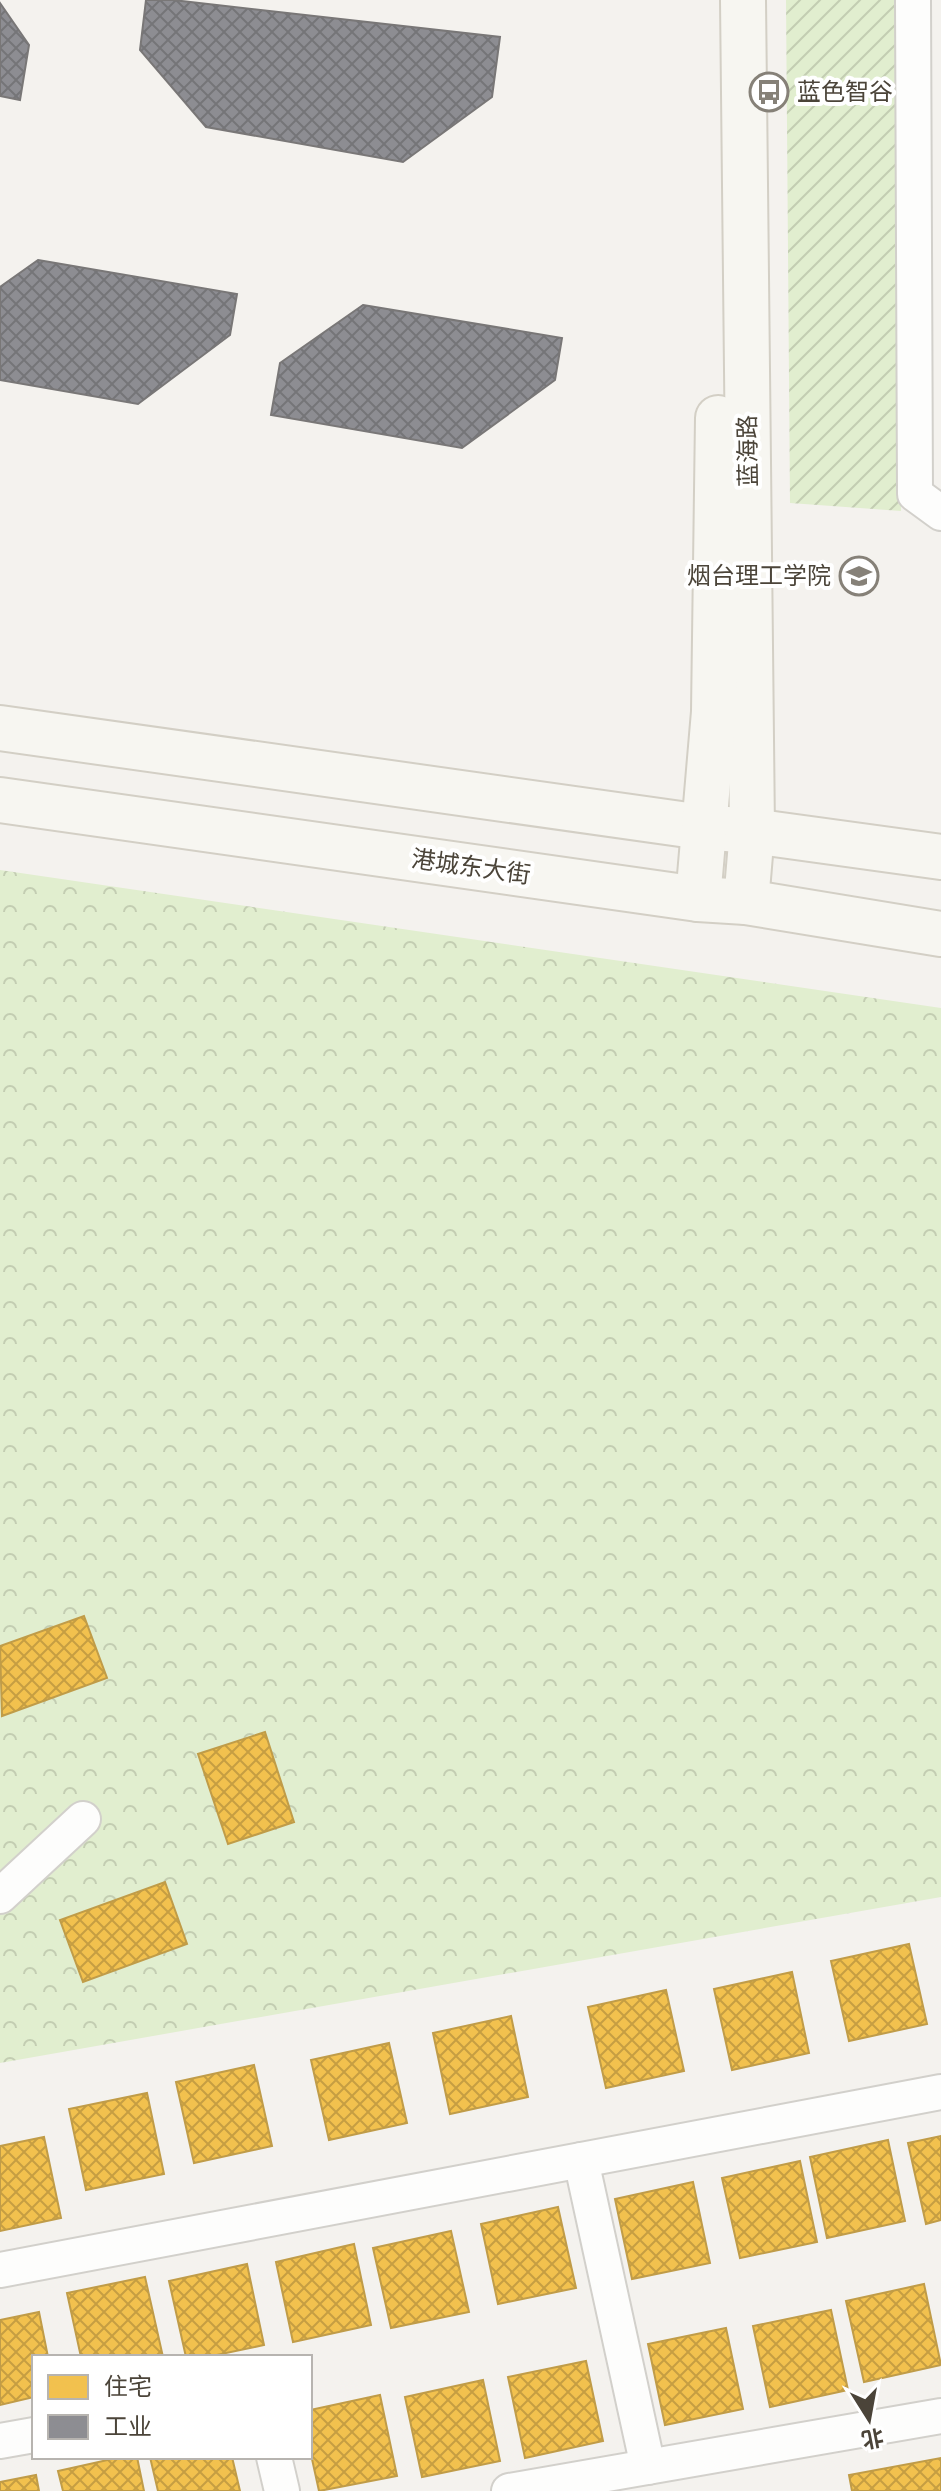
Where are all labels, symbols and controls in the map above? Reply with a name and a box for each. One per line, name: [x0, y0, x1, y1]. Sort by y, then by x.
bus stop icon: 蓝色智谷: [748, 71, 790, 113]
place label: 蓝色智谷: [797, 78, 893, 106]
street label: 蓝海路: [733, 415, 763, 487]
school or university icon: 烟台理工学院: [838, 555, 880, 597]
place label: 烟台理工学院: [687, 562, 831, 590]
street label: 港城东大街: [410, 845, 532, 889]
legend: [32, 2355, 312, 2459]
text: 住宅: [104, 2373, 152, 2401]
north arrow: [829, 2379, 909, 2459]
text: 工业: [104, 2413, 152, 2441]
text: 北: [859, 2423, 886, 2453]

